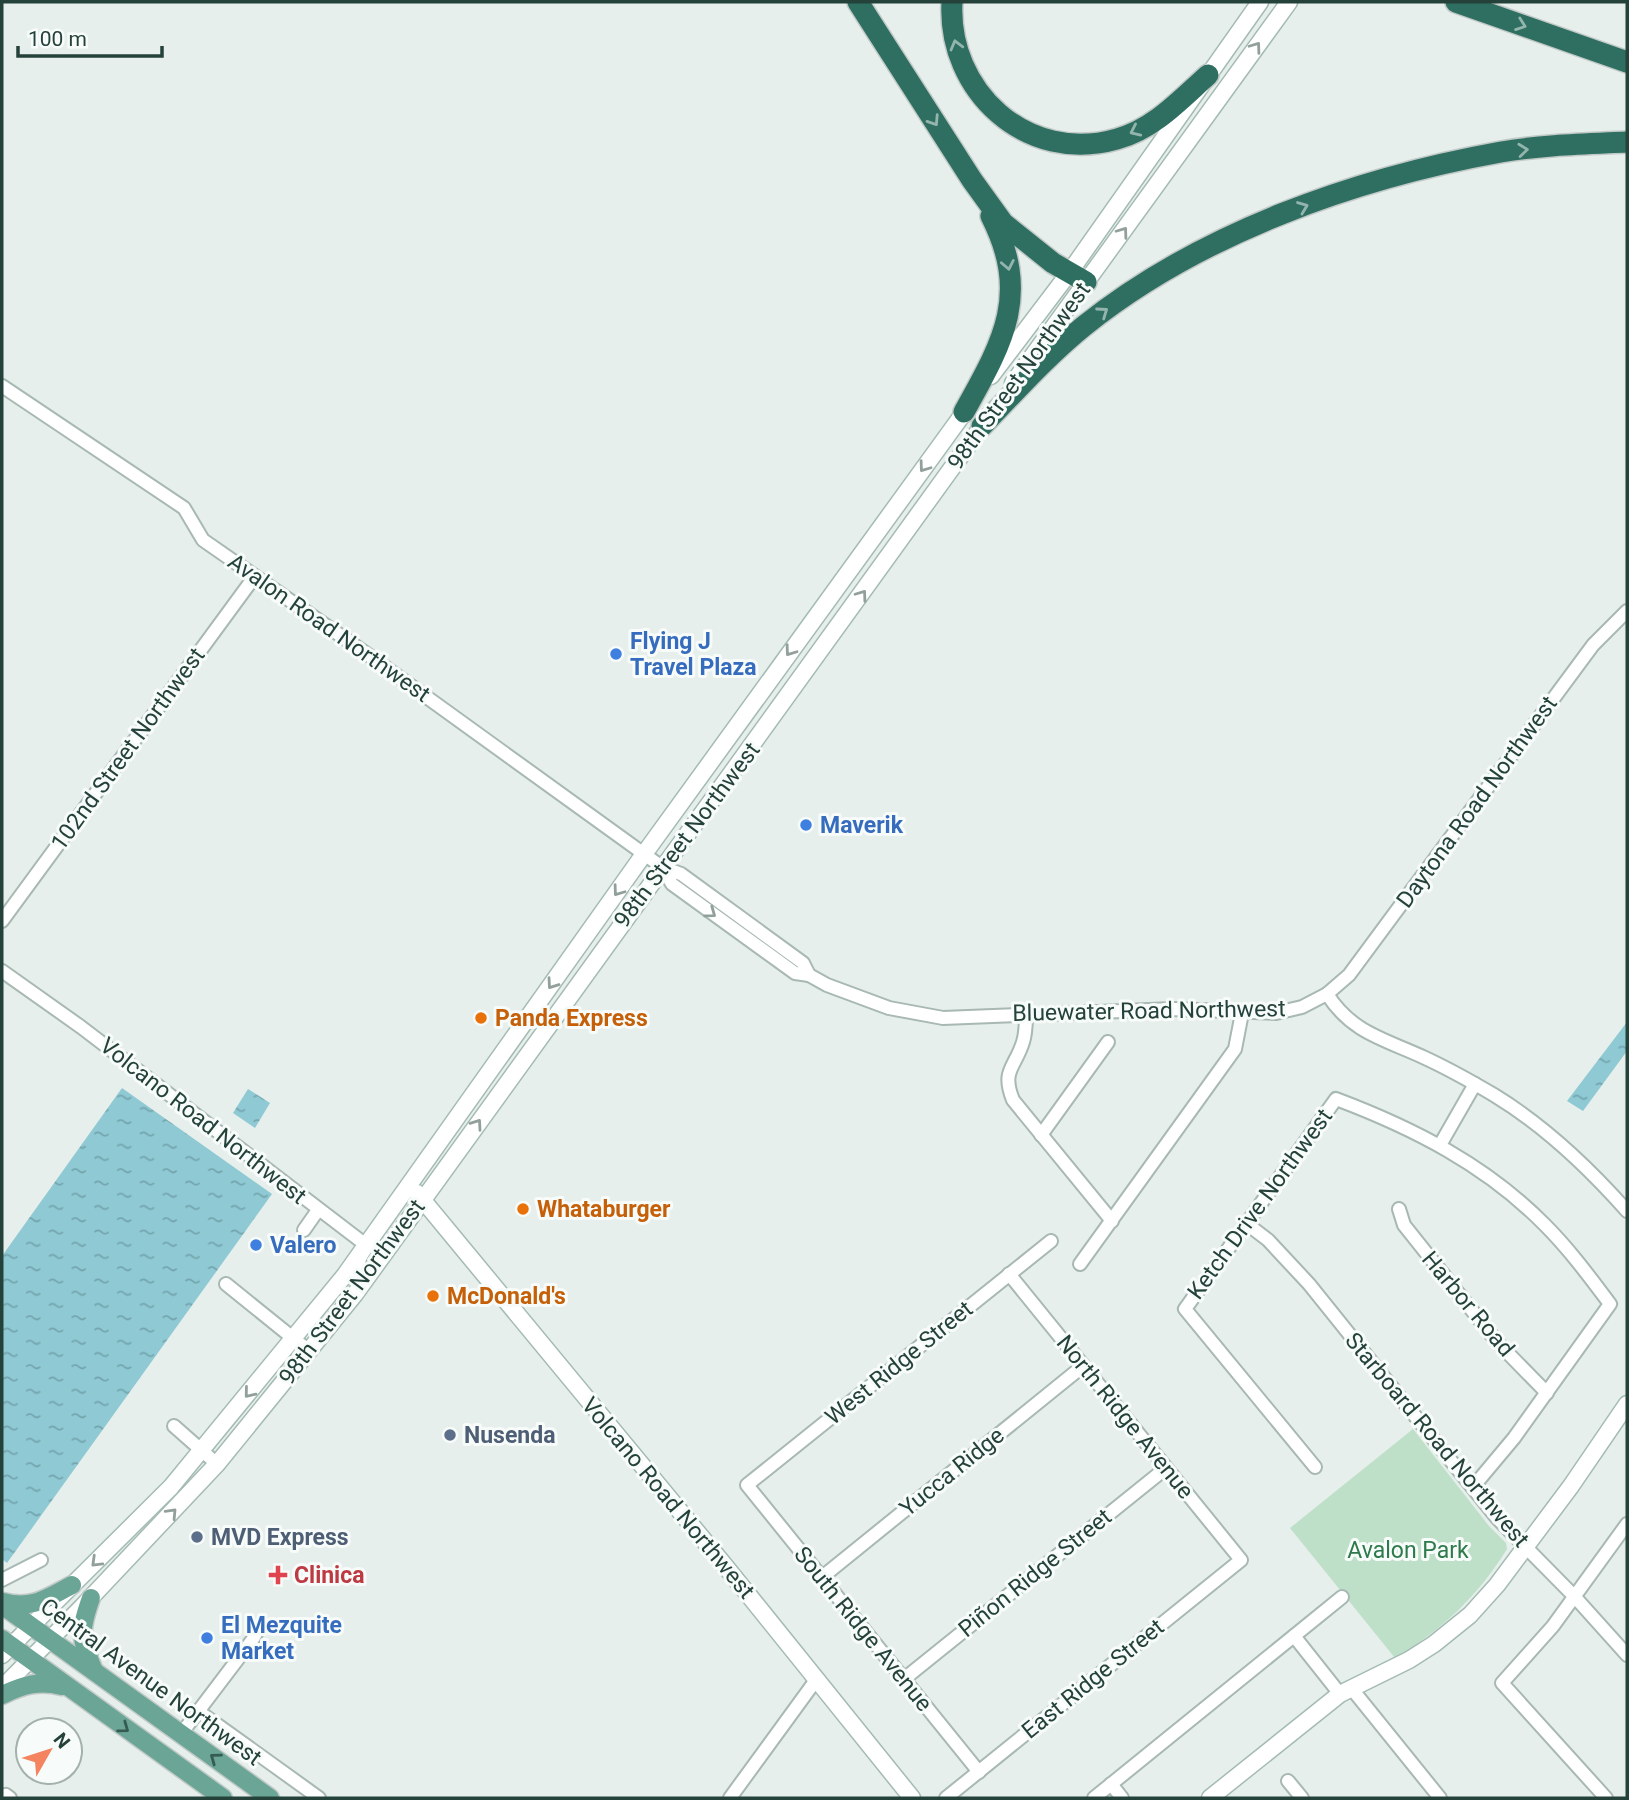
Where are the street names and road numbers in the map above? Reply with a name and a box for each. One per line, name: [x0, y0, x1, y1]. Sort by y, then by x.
street label: 98th Street Northwest: [942, 277, 1096, 475]
street label: Avalon Road Northwest: [223, 548, 435, 708]
street label: 102nd Street Northwest: [46, 643, 210, 855]
street label: Daytona Road Northwest: [1391, 691, 1563, 913]
street label: 98th Street Northwest: [608, 737, 766, 933]
street label: Bluewater Road Northwest: [1012, 995, 1286, 1027]
street label: Volcano Road Northwest: [94, 1032, 312, 1210]
street label: Ketch Drive Northwest: [1182, 1104, 1338, 1304]
street label: 98th Street Northwest: [273, 1194, 431, 1390]
street label: Harbor Road: [1416, 1246, 1520, 1362]
street label: West Ridge Street: [820, 1295, 978, 1431]
street label: Starboard Road Northwest: [1339, 1327, 1535, 1553]
street label: North Ridge Avenue: [1051, 1330, 1199, 1504]
street label: Volcano Road Northwest: [576, 1392, 760, 1604]
street label: Yucca Ridge: [894, 1422, 1010, 1522]
street label: Piñon Ridge Street: [953, 1503, 1117, 1643]
street label: South Ridge Avenue: [788, 1541, 938, 1717]
street label: Central Avenue Northwest: [35, 1593, 267, 1771]
street label: East Ridge Street: [1017, 1613, 1169, 1745]

